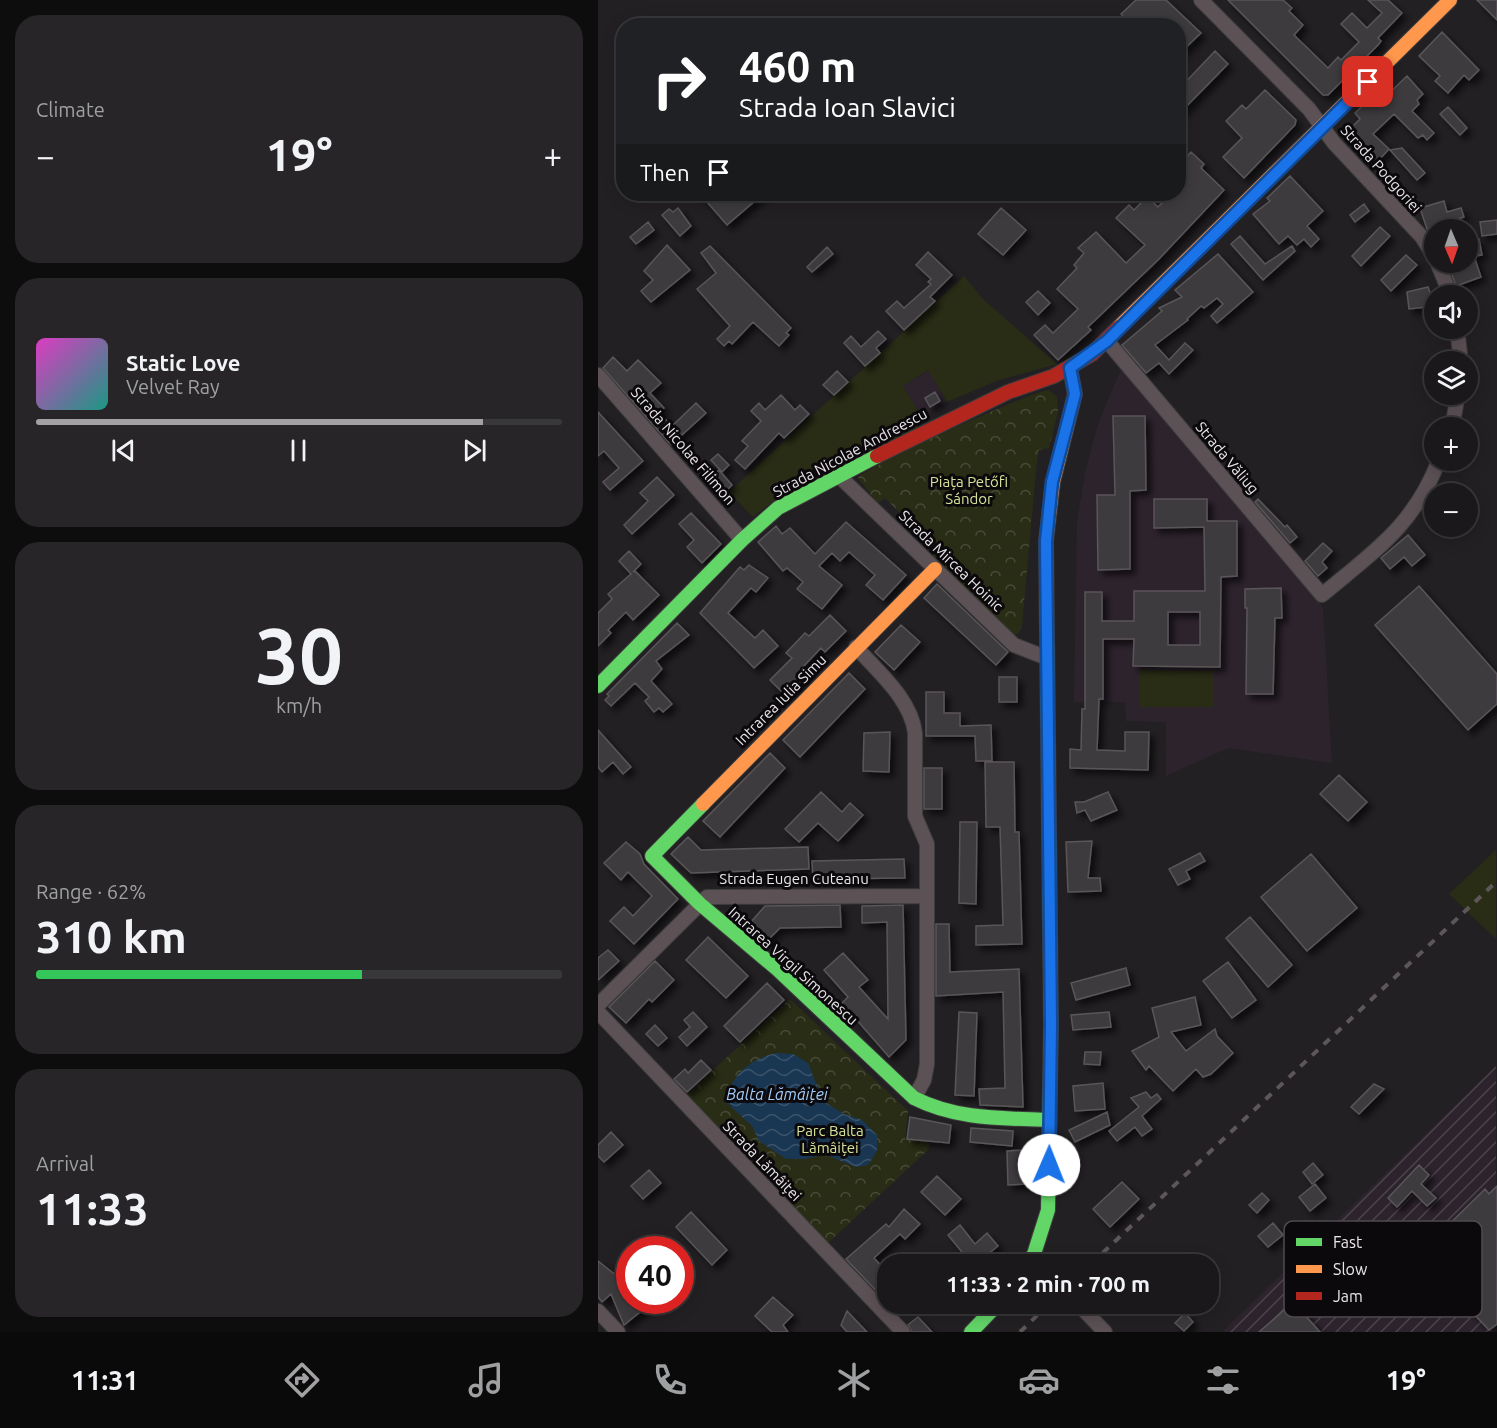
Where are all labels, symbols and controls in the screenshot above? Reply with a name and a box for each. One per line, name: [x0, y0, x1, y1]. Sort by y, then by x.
icon: right: [640, 42, 718, 120]
text: 460 m: [739, 43, 856, 90]
pin: [1342, 56, 1393, 107]
icon: arrive: [1351, 65, 1384, 98]
text: Strada Ioan Slavici: [739, 92, 956, 122]
text: Climate: [36, 98, 105, 121]
street label: Strada Podgoriei: [1338, 121, 1425, 216]
text: 19°: [266, 129, 332, 180]
text: −: [36, 137, 55, 174]
text: +: [543, 137, 562, 174]
icon: arrive: [702, 156, 735, 189]
text: Then: [640, 160, 690, 185]
north arrow: [1424, 219, 1478, 273]
map controls: [1424, 219, 1478, 537]
button: sound: [1424, 285, 1478, 339]
text: Static Love: [126, 350, 241, 375]
button: layers: [1424, 351, 1478, 405]
text: Velvet Ray: [126, 375, 220, 398]
street label: Strada Nicolae Filimon: [628, 384, 739, 508]
street label: Strada Nicolae Andreescu: [770, 405, 930, 500]
button: +: [1424, 417, 1478, 471]
street label: Strada Văliug: [1192, 418, 1262, 497]
icon: previous: [107, 434, 140, 467]
icon: pause: [282, 434, 315, 467]
icon: next: [458, 434, 491, 467]
park label: Piața Petőfi Sándor: [930, 473, 1008, 507]
button: −: [1424, 483, 1478, 537]
street label: Strada Mircea Hoinic: [896, 507, 1007, 615]
text: 30: [255, 611, 343, 699]
street label: Intrarea Iulia Simu: [732, 651, 829, 748]
text: km/h: [276, 694, 322, 717]
street label: Strada Eugen Cuteanu: [719, 870, 869, 887]
text: Range · 62%: [36, 880, 146, 903]
street label: Intrarea Virgil Simonescu: [725, 903, 861, 1028]
text: 310 km: [36, 911, 187, 962]
water label: Balta Lămâiței: [726, 1085, 829, 1103]
street label: Strada Lămâiței: [720, 1117, 805, 1204]
park label: Parc Balta Lămâiței: [796, 1122, 864, 1156]
position arrow: [1017, 1133, 1081, 1197]
text: Arrival: [36, 1152, 94, 1175]
text: 11:33: [36, 1183, 149, 1234]
legend: [1284, 1221, 1482, 1317]
text: Fast: [1333, 1233, 1363, 1251]
speed limit sign: 40: [616, 1236, 694, 1314]
text: Slow: [1333, 1260, 1368, 1278]
text: 11:33 · 2 min · 700 m: [946, 1271, 1150, 1296]
text: Jam: [1333, 1287, 1363, 1305]
icon: directions: [281, 1359, 323, 1401]
icon: music: [465, 1359, 507, 1401]
icon: phone: [649, 1359, 691, 1401]
icon: climate: [833, 1359, 875, 1401]
icon: car: [1018, 1359, 1060, 1401]
icon: filters: [1202, 1359, 1244, 1401]
text: 11:31: [71, 1365, 139, 1395]
text: 19°: [1386, 1365, 1426, 1395]

